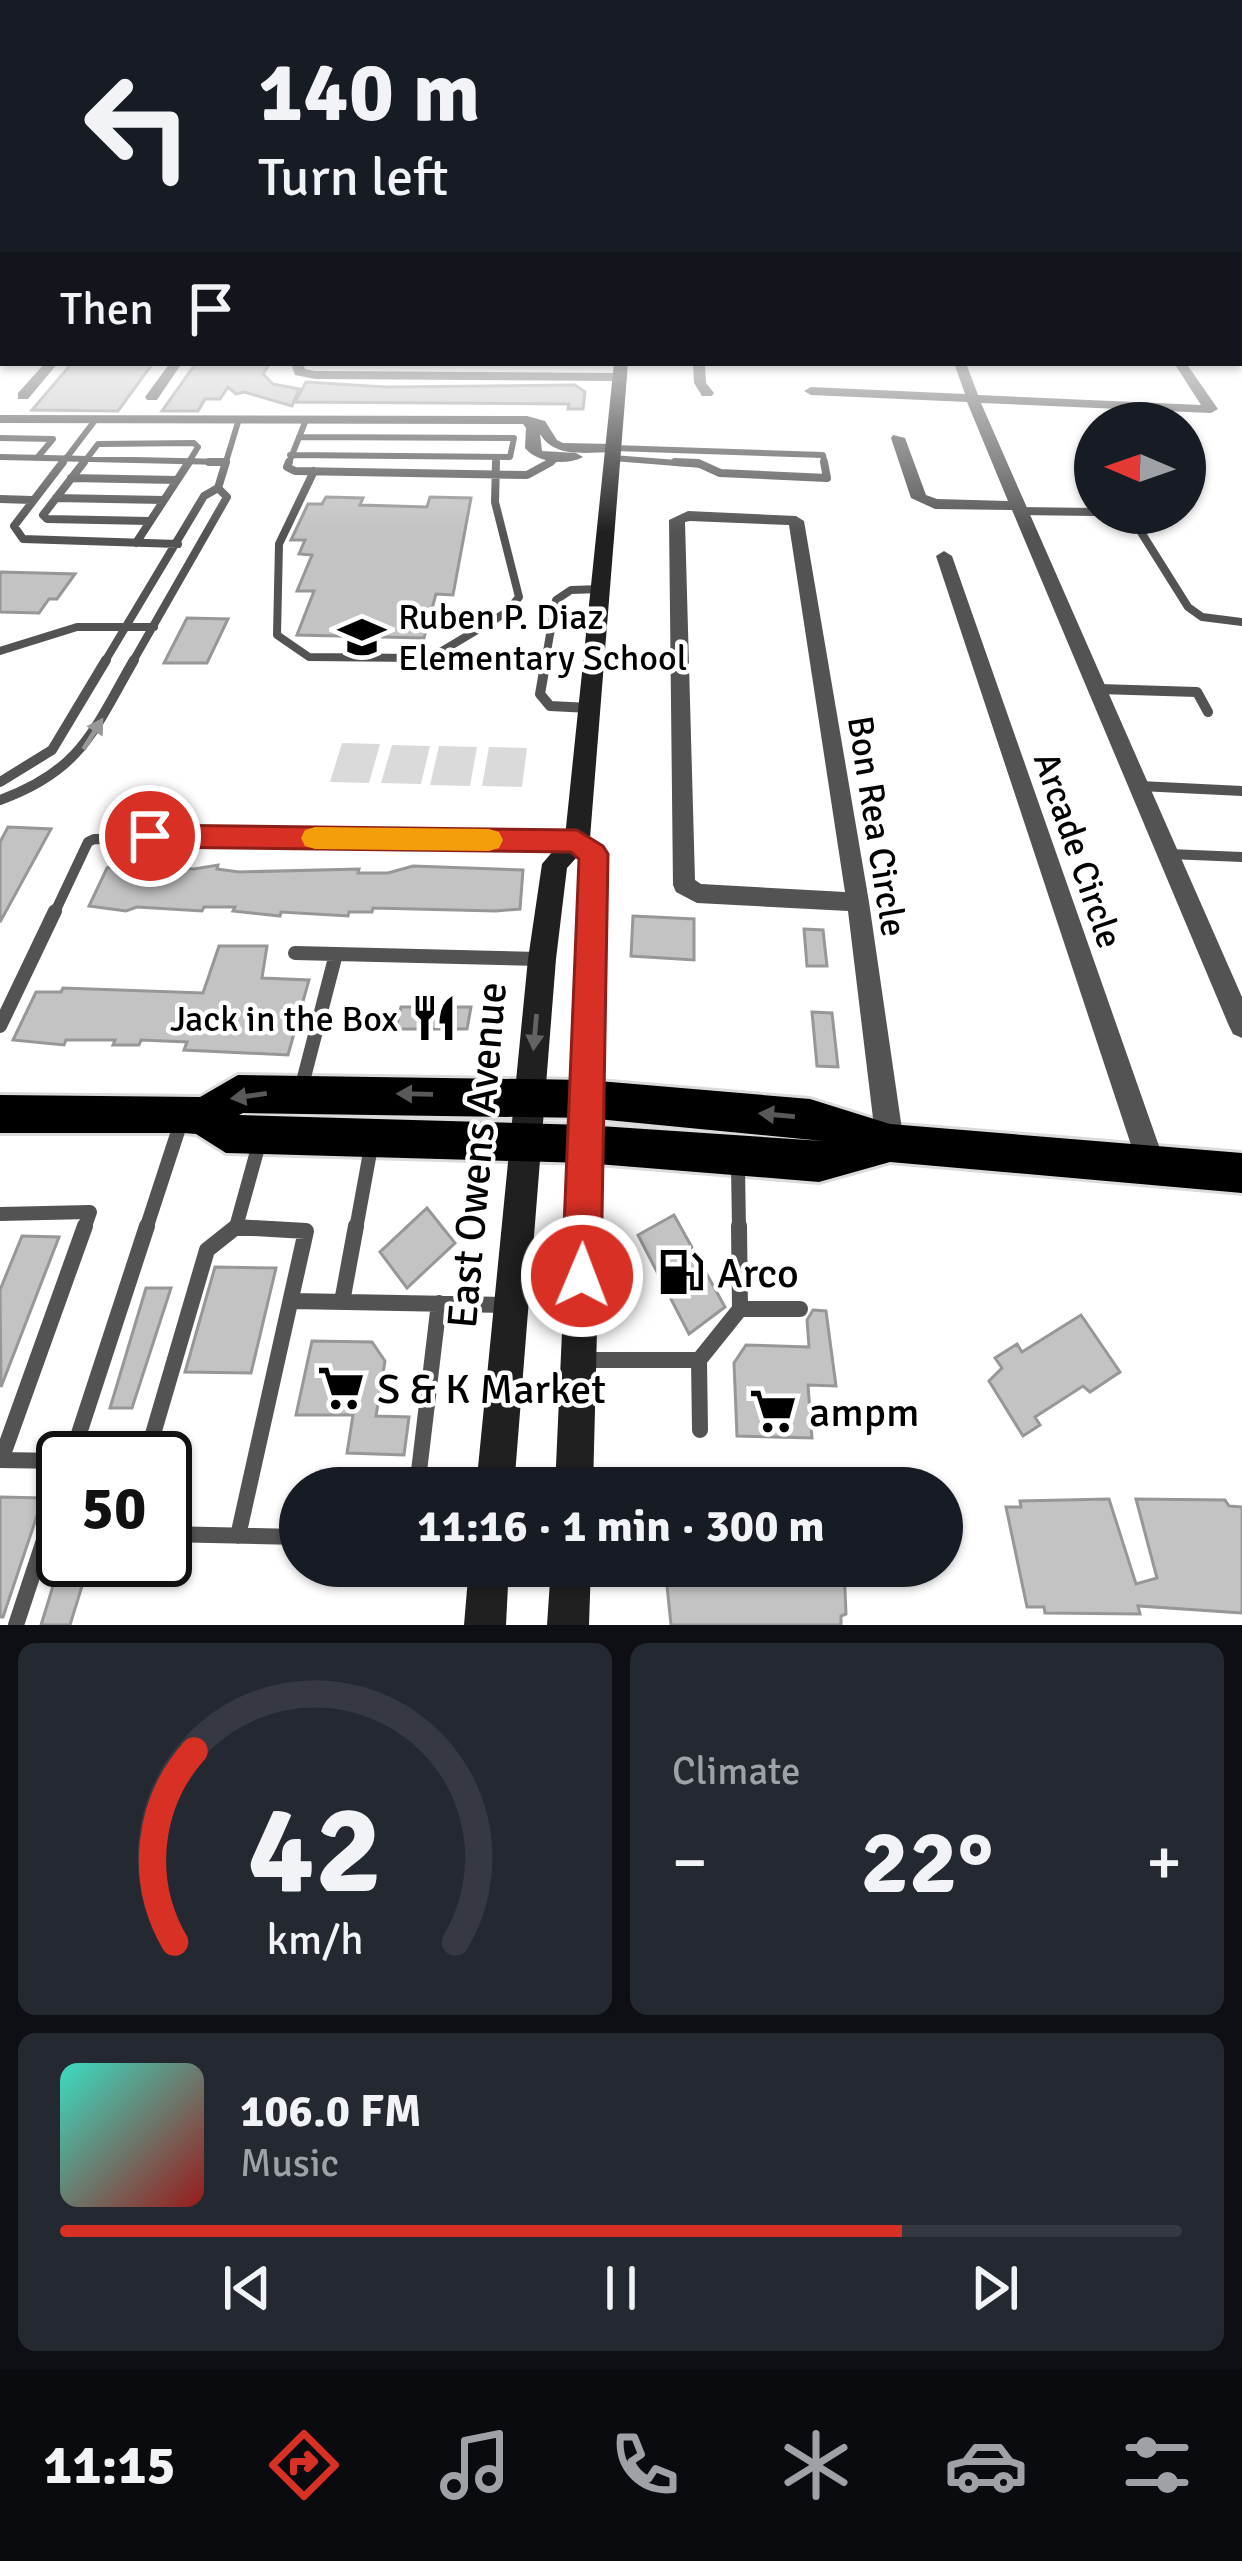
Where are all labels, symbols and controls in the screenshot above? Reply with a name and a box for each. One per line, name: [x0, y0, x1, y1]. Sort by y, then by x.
text: 140 m: [258, 41, 480, 145]
icon: left: [60, 48, 216, 204]
text: Turn left: [258, 144, 448, 211]
icon: arrive: [178, 276, 244, 342]
text: Then: [60, 282, 154, 337]
north arrow: [1074, 402, 1206, 534]
map controls: [1074, 402, 1206, 534]
place label: Ruben P. Diaz Elementary School: [398, 595, 687, 681]
school or university icon: Ruben P. Diaz Elementary School: [337, 612, 387, 662]
street label: Bon Rea Circle: [837, 713, 916, 940]
one-way arrow: [81, 717, 103, 750]
street label: Arcade Circle: [1023, 747, 1132, 954]
pin: [99, 785, 201, 887]
icon: arrive: [117, 803, 183, 869]
street label: East Owens Avenue: [437, 980, 518, 1330]
restaurant icon: Jack in the Box: [409, 993, 459, 1043]
place label: Jack in the Box: [170, 997, 398, 1042]
one-way arrow: [526, 1013, 545, 1051]
one-way arrow: [395, 1084, 433, 1104]
one-way arrow: [230, 1087, 268, 1106]
one-way arrow: [757, 1105, 795, 1124]
position arrow: [519, 1213, 645, 1339]
fuel station icon: Arco: [656, 1247, 706, 1297]
place label: Arco: [717, 1248, 799, 1299]
supermarket icon: S & K Market: [316, 1363, 366, 1413]
place label: S & K Market: [377, 1364, 606, 1415]
supermarket icon: ampm: [748, 1386, 798, 1436]
place label: ampm: [809, 1387, 920, 1438]
speed limit sign: 50: [36, 1431, 192, 1587]
text: 11:16 · 1 min · 300 m: [417, 1499, 825, 1554]
text: Climate: [672, 1747, 801, 1795]
text: 42: [248, 1774, 382, 1927]
text: 22°: [860, 1807, 994, 1918]
text: −: [672, 1822, 708, 1903]
text: +: [1146, 1822, 1182, 1903]
text: km/h: [266, 1914, 364, 1967]
text: 106.0 FM: [240, 2084, 422, 2139]
text: Music: [240, 2139, 339, 2187]
icon: previous: [214, 2255, 280, 2321]
icon: pause: [588, 2255, 654, 2321]
icon: next: [962, 2255, 1028, 2321]
icon: directions: [262, 2423, 346, 2507]
icon: music: [433, 2423, 517, 2507]
icon: phone: [603, 2423, 687, 2507]
icon: climate: [774, 2423, 858, 2507]
icon: car: [944, 2423, 1028, 2507]
icon: filters: [1115, 2423, 1199, 2507]
text: 11:15: [43, 2432, 176, 2499]

